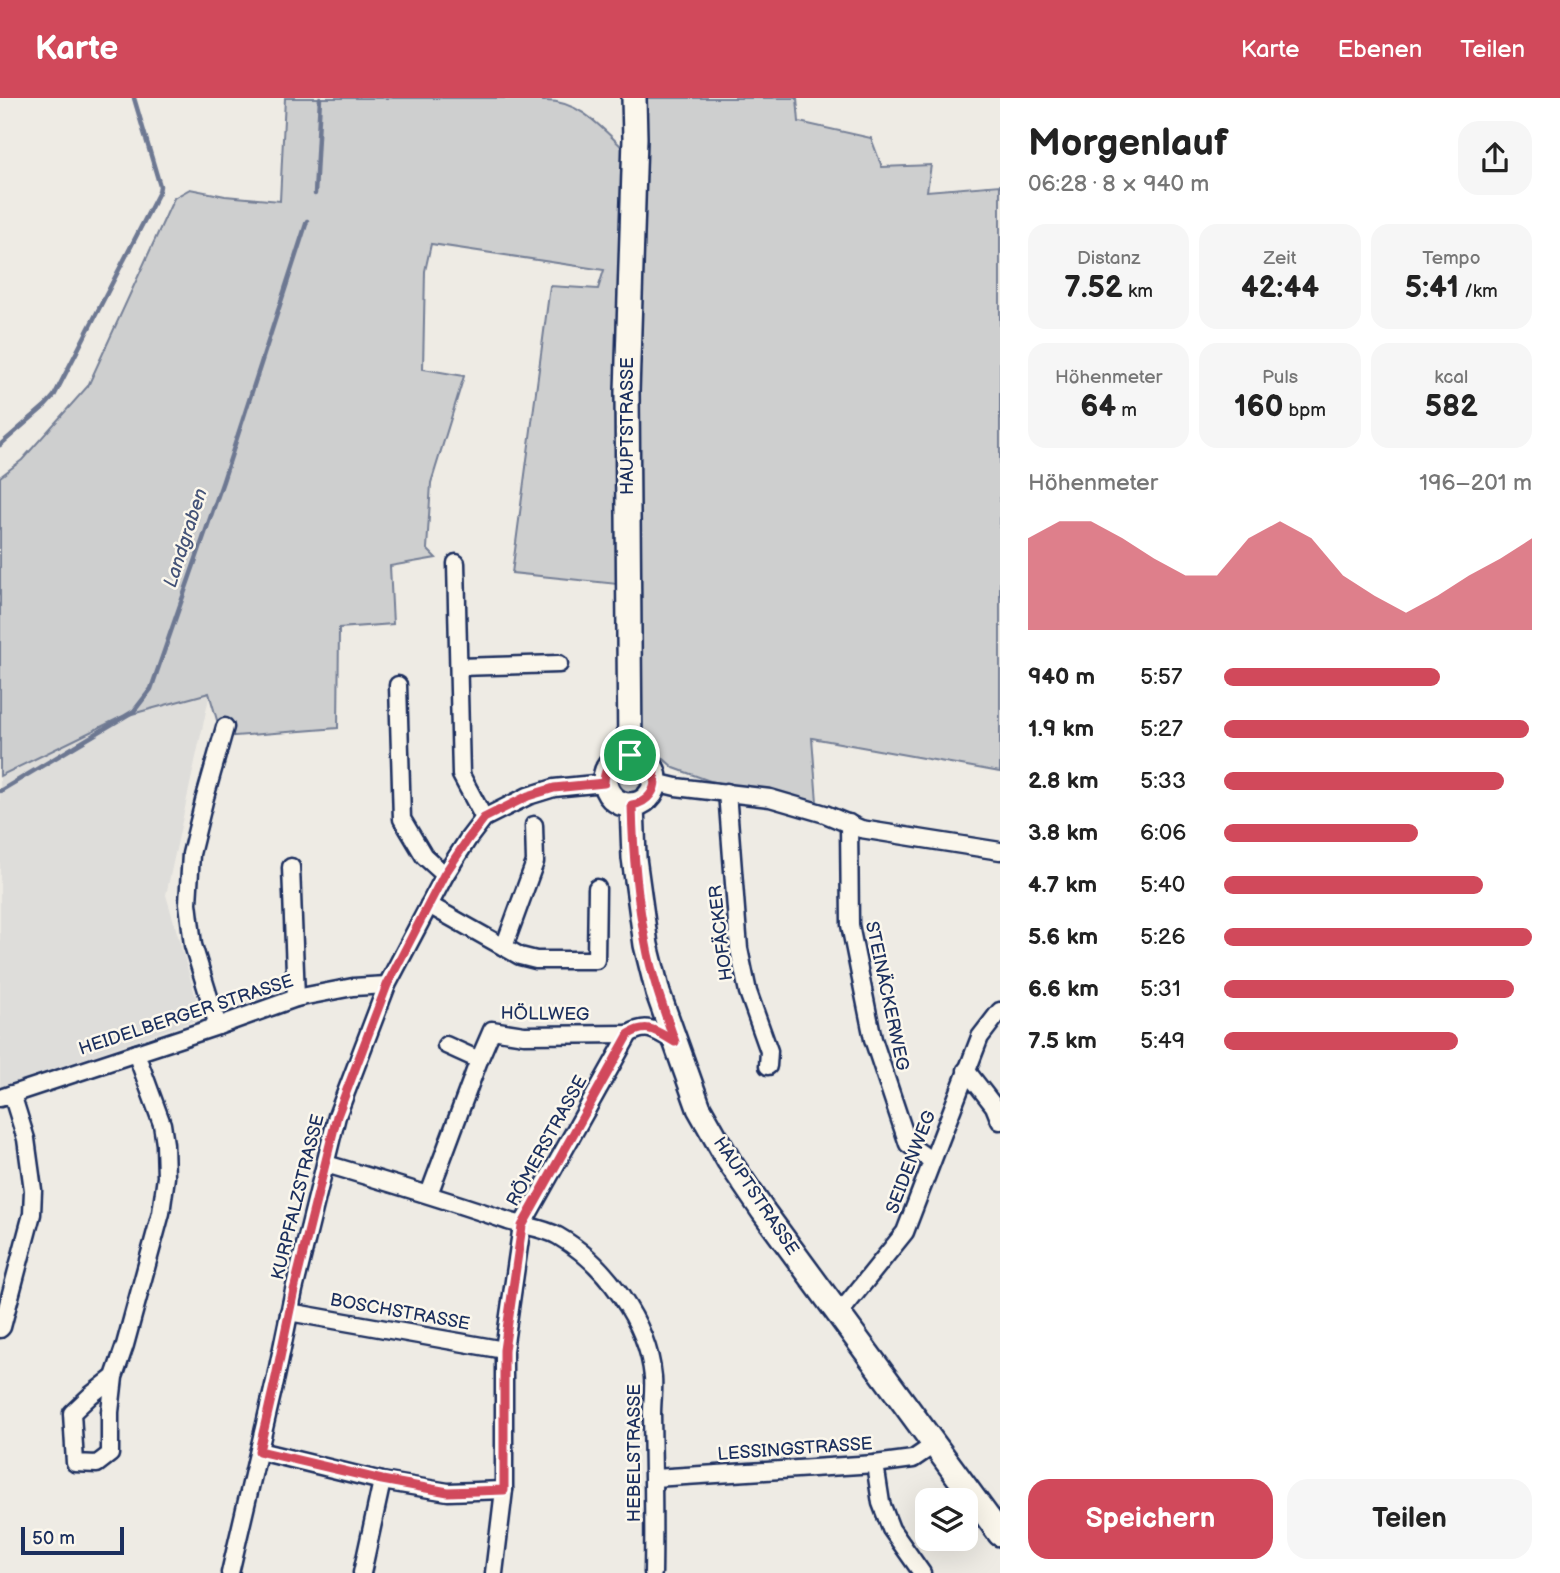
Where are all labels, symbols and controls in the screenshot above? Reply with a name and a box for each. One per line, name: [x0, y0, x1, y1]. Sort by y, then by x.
text: Karte: [35, 29, 118, 69]
text: Karte: [1241, 35, 1299, 64]
text: Ebenen: [1337, 35, 1422, 64]
text: Teilen: [1460, 35, 1525, 64]
text: Morgenlauf: [1028, 121, 1228, 166]
button: share: [1458, 121, 1532, 195]
text: 06:28 · 8 × 940 m: [1028, 170, 1209, 198]
text: Distanz: [1077, 247, 1140, 270]
text: Zeit: [1263, 247, 1297, 270]
text: Tempo: [1422, 247, 1480, 270]
text: 7.52: [1064, 270, 1123, 306]
text: 42:44: [1241, 270, 1319, 306]
text: 5:41: [1405, 270, 1459, 306]
text: km: [1123, 280, 1153, 303]
text: /km: [1459, 280, 1498, 303]
street label: HAUPTSTRASSE: [617, 357, 638, 495]
text: Höhenmeter: [1055, 366, 1162, 389]
text: Puls: [1262, 366, 1298, 389]
text: kcal: [1434, 366, 1468, 389]
text: 64: [1080, 389, 1116, 425]
text: 160: [1234, 389, 1283, 425]
text: 582: [1425, 389, 1478, 425]
text: m: [1116, 399, 1137, 422]
text: bpm: [1283, 399, 1326, 422]
text: Höhenmeter: [1028, 469, 1158, 497]
text: 196–201 m: [1419, 469, 1532, 497]
water label: Landgraben: [159, 486, 213, 590]
text: 940 m: [1028, 663, 1095, 691]
text: 5:57: [1140, 663, 1182, 691]
text: 1.9 km: [1028, 715, 1094, 743]
text: 5:27: [1140, 715, 1183, 743]
pin: [600, 725, 660, 785]
icon: arrive: [611, 736, 649, 774]
text: 2.8 km: [1028, 767, 1099, 795]
text: 5:33: [1140, 767, 1186, 795]
text: 3.8 km: [1028, 819, 1098, 847]
text: 6:06: [1140, 819, 1186, 847]
text: 4.7 km: [1028, 871, 1097, 899]
text: 5:40: [1140, 871, 1185, 899]
street label: HOFÄCKER: [704, 884, 737, 982]
street label: STEINÄCKERWEG: [861, 919, 914, 1073]
text: 5.6 km: [1028, 923, 1098, 951]
text: 5:26: [1140, 923, 1185, 951]
street label: HEIDELBERGER STRASSE: [76, 970, 296, 1060]
text: 6.6 km: [1028, 975, 1099, 1003]
text: 5:31: [1140, 975, 1181, 1003]
street label: HÖLLWEG: [500, 1002, 590, 1025]
text: 7.5 km: [1028, 1027, 1097, 1055]
text: 5:49: [1140, 1027, 1185, 1055]
street label: RÖMERSTRASSE: [502, 1071, 592, 1210]
street label: SEIDENWEG: [882, 1108, 940, 1216]
street label: KURPFALZSTRASSE: [267, 1112, 329, 1282]
street label: HAUPTSTRASSE: [709, 1133, 803, 1259]
street label: BOSCHSTRASSE: [328, 1289, 472, 1335]
street label: HEBELSTRASSE: [624, 1384, 645, 1522]
street label: LESSINGSTRASSE: [717, 1433, 873, 1465]
button: Speichern: [1028, 1479, 1273, 1559]
button: Teilen: [1287, 1479, 1532, 1559]
map controls: [915, 1488, 978, 1551]
button: layers: [915, 1488, 978, 1551]
scale bar: [21, 1524, 124, 1556]
text: 50 m: [32, 1527, 75, 1550]

